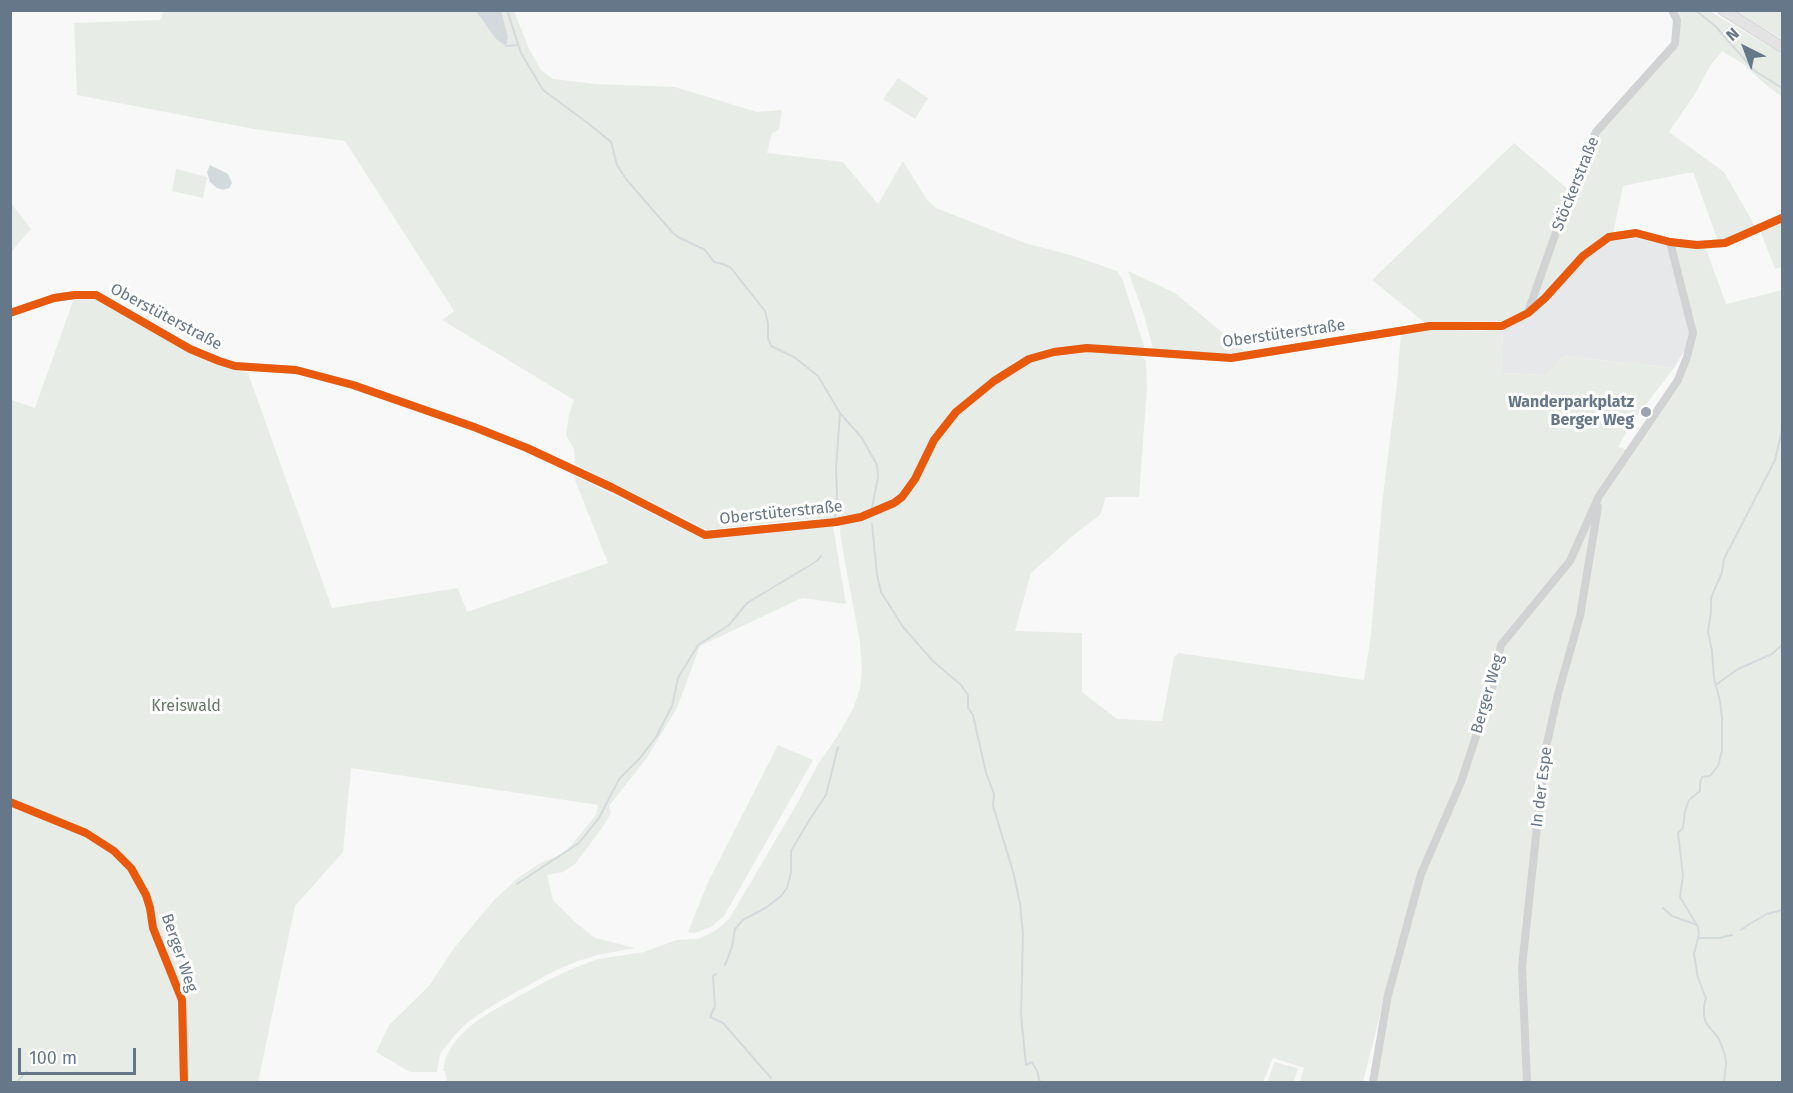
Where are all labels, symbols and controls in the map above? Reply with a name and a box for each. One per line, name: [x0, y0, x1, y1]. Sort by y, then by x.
north arrow: [1715, 18, 1775, 78]
text: N: [1722, 24, 1743, 45]
street label: Stöckerstraße: [1548, 134, 1604, 234]
street label: Oberstüterstraße: [107, 279, 225, 355]
street label: Oberstüterstraße: [1221, 316, 1347, 352]
place label: Wanderparkplatz Berger Weg: [1508, 393, 1634, 431]
marker: Wanderparkplatz Berger Weg: [1639, 405, 1653, 419]
street label: Oberstüterstraße: [718, 497, 844, 529]
street label: Berger Weg: [1468, 652, 1508, 736]
park label: Kreiswald: [151, 697, 221, 717]
street label: In der Espe: [1528, 746, 1556, 828]
street label: Berger Weg: [157, 911, 201, 995]
scale bar: [21, 1036, 140, 1074]
text: 100 m: [29, 1047, 77, 1069]

